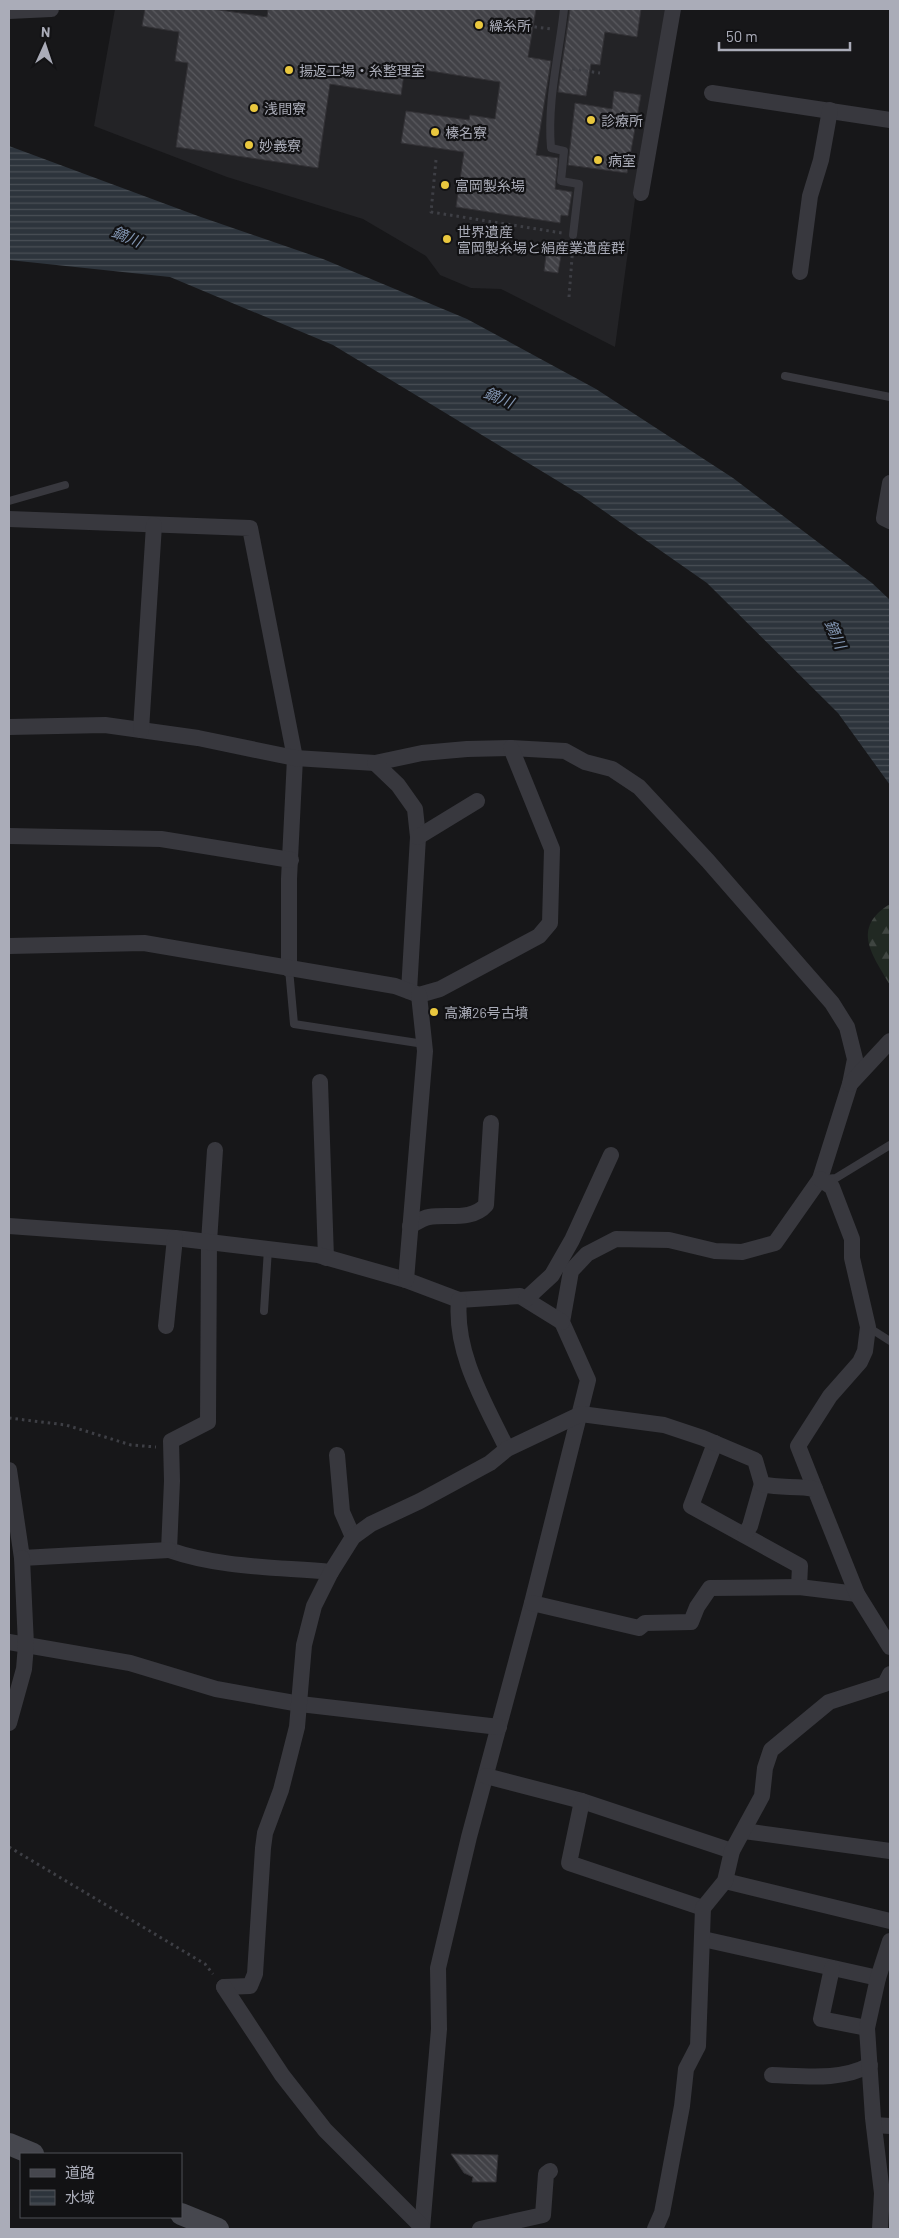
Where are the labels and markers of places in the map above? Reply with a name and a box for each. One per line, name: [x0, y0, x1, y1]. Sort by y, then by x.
place label: 繰糸所: [489, 17, 531, 34]
marker: 繰糸所: [473, 19, 485, 31]
place label: 揚返工場・糸整理室: [299, 62, 425, 79]
marker: 揚返工場・糸整理室: [283, 64, 295, 76]
place label: 浅間寮: [264, 100, 306, 117]
marker: 浅間寮: [248, 102, 260, 114]
place label: 診療所: [601, 112, 643, 129]
marker: 診療所: [585, 114, 597, 126]
place label: 榛名寮: [445, 124, 487, 141]
marker: 榛名寮: [429, 126, 441, 138]
place label: 妙義寮: [259, 137, 301, 154]
marker: 妙義寮: [243, 139, 255, 151]
place label: 病室: [608, 152, 636, 169]
marker: 病室: [592, 154, 604, 166]
place label: 富岡製糸場: [455, 177, 525, 194]
marker: 富岡製糸場: [439, 179, 451, 191]
place label: 世界遺産 富岡製糸場と絹産業遺産群: [457, 223, 625, 256]
marker: 世界遺産 富岡製糸場と絹産業遺産群: [441, 233, 453, 245]
place label: 高瀬26号古墳: [444, 1004, 529, 1021]
marker: 高瀬26号古墳: [428, 1006, 440, 1018]

